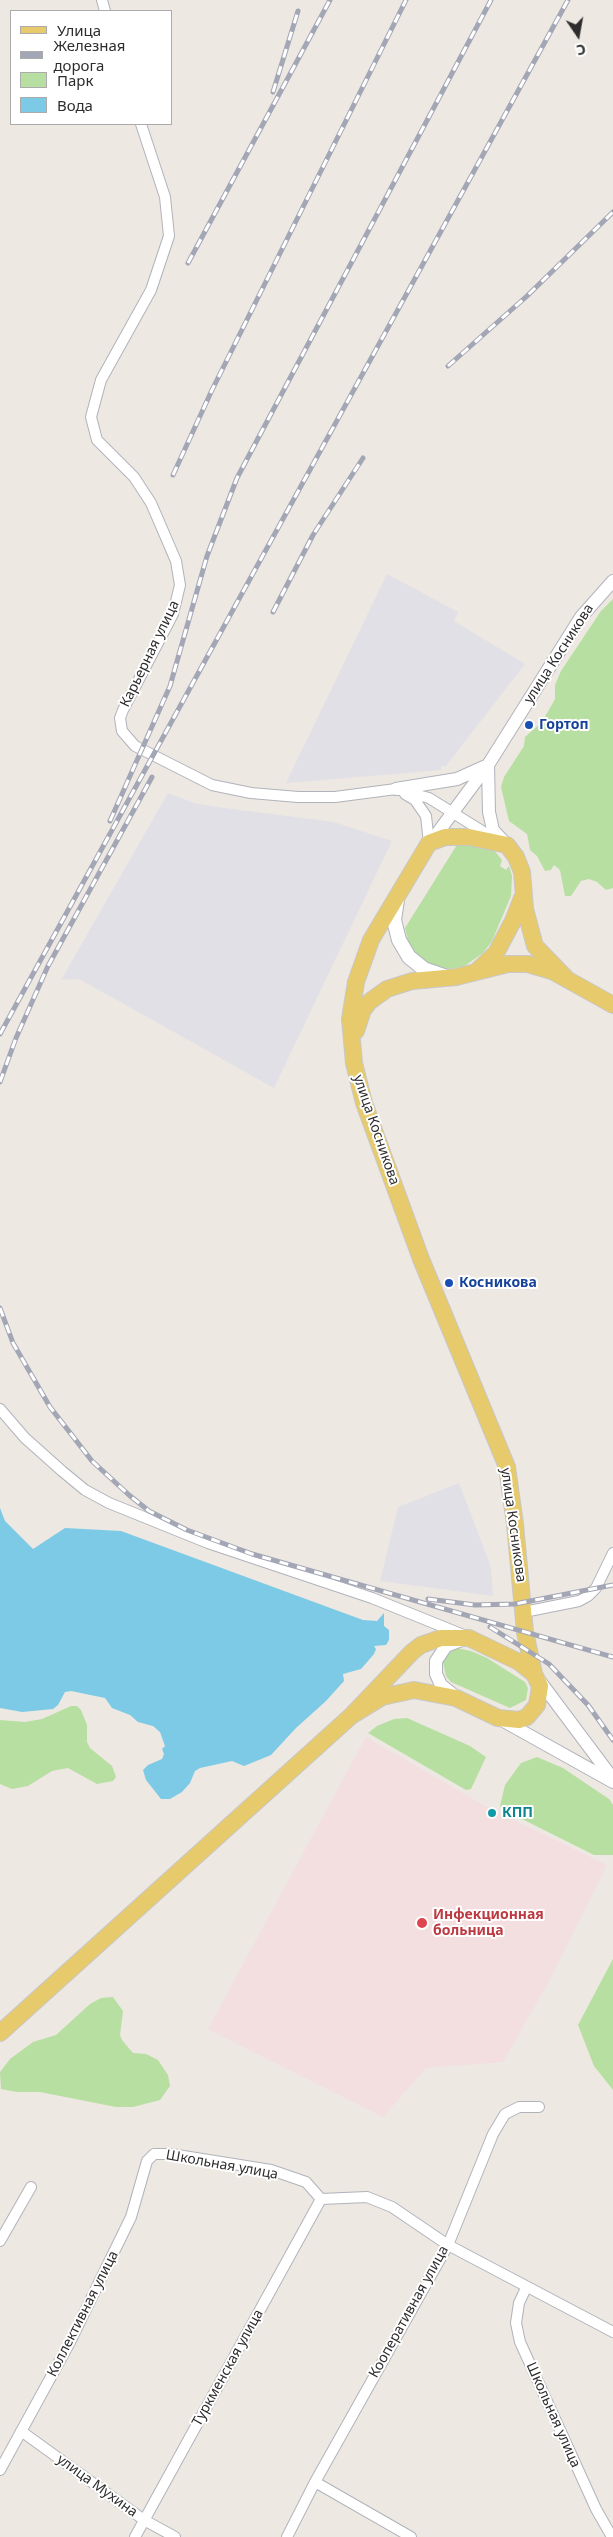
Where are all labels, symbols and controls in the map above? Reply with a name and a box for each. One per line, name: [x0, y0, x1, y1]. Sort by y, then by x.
legend: [10, 10, 172, 125]
north arrow: [553, 10, 603, 60]
text: Улица: [57, 20, 101, 40]
text: Железная дорога: [53, 35, 126, 75]
text: С: [575, 40, 588, 60]
text: Парк: [57, 70, 93, 90]
text: Вода: [57, 95, 93, 115]
street label: Карьерная улица: [117, 598, 183, 710]
street label: улица Косникова: [521, 601, 597, 707]
place label: Гортоп: [539, 717, 588, 733]
marker: Гортоп: [523, 719, 535, 731]
street label: улица Косникова: [349, 1073, 403, 1187]
place label: Косникова: [459, 1275, 537, 1291]
marker: Косникова: [443, 1277, 455, 1289]
street label: улица Косникова: [497, 1467, 529, 1583]
place label: КПП: [502, 1805, 533, 1821]
marker: КПП: [486, 1807, 498, 1819]
place label: Инфекционная больница: [433, 1907, 544, 1940]
marker: Инфекционная больница: [415, 1916, 429, 1930]
street label: Школьная улица: [165, 2147, 279, 2183]
street label: Кооперативная улица: [366, 2243, 452, 2381]
street label: Коллективная улица: [44, 2248, 122, 2380]
street label: Туркменская улица: [189, 2307, 267, 2429]
street label: Школьная улица: [522, 2360, 584, 2470]
street label: улица Мухина: [53, 2451, 141, 2521]

